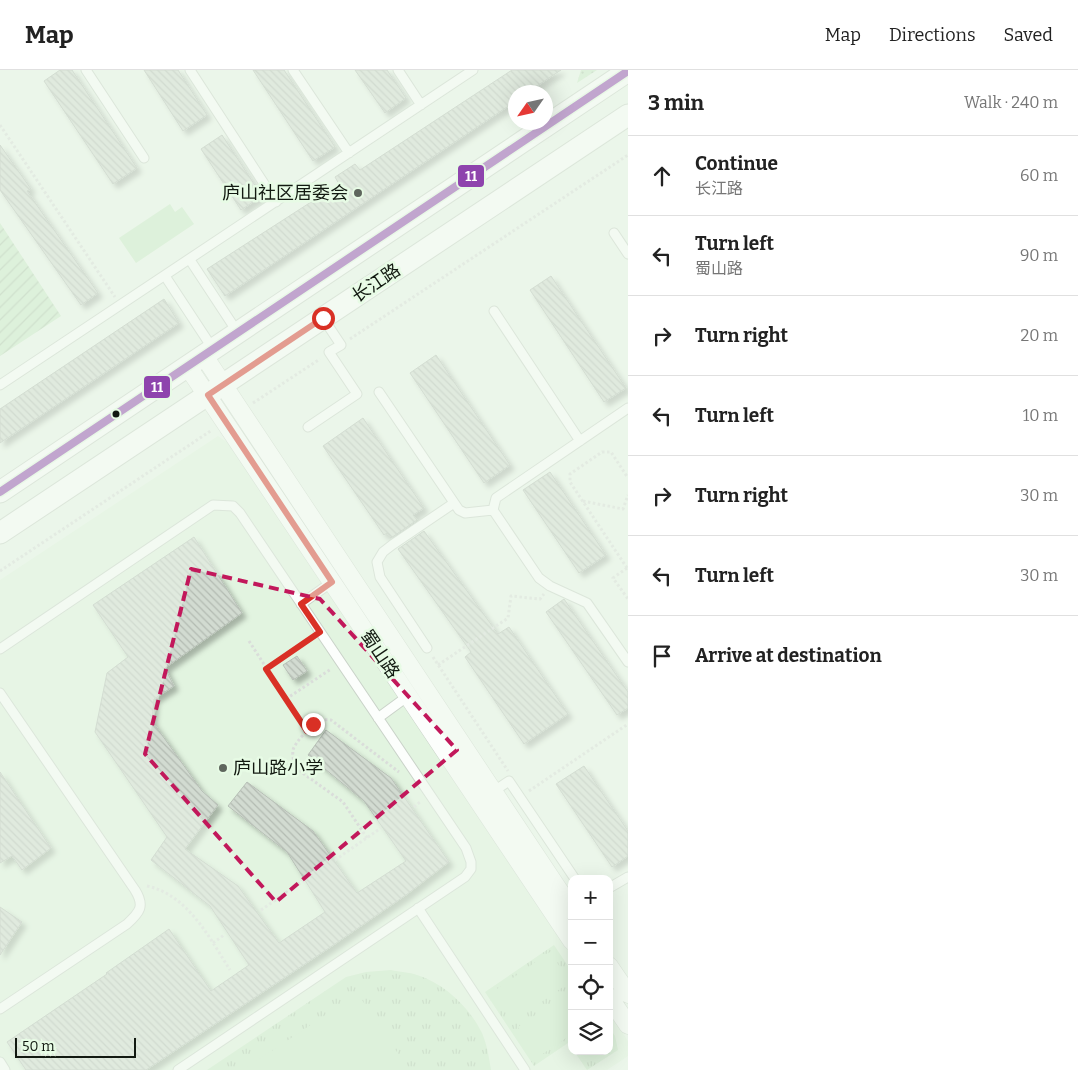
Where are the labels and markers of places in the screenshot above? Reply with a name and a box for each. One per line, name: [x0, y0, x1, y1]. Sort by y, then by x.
place label: 庐山社区居委会: [222, 182, 348, 204]
marker: 庐山社区居委会: [352, 187, 364, 199]
unlabelled marker: [111, 409, 121, 419]
place label: 庐山路小学: [233, 757, 323, 779]
marker: 庐山路小学: [217, 762, 229, 774]

